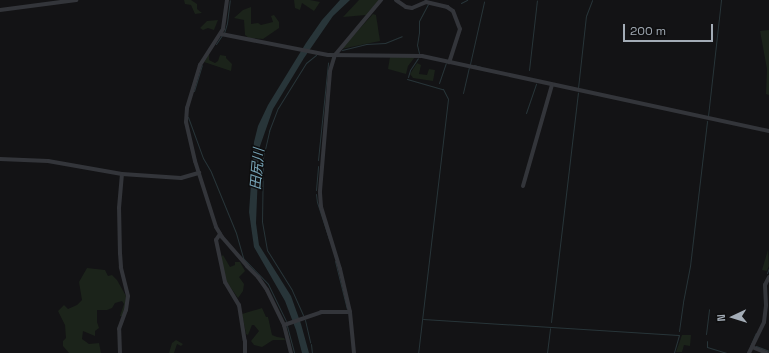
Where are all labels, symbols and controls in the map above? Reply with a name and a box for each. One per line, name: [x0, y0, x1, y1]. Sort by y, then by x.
scale bar: [625, 16, 715, 42]
text: 200 m: [630, 23, 666, 39]
water label: 田尻川: [247, 147, 267, 191]
north arrow: [713, 297, 753, 337]
text: N: [714, 314, 728, 322]

